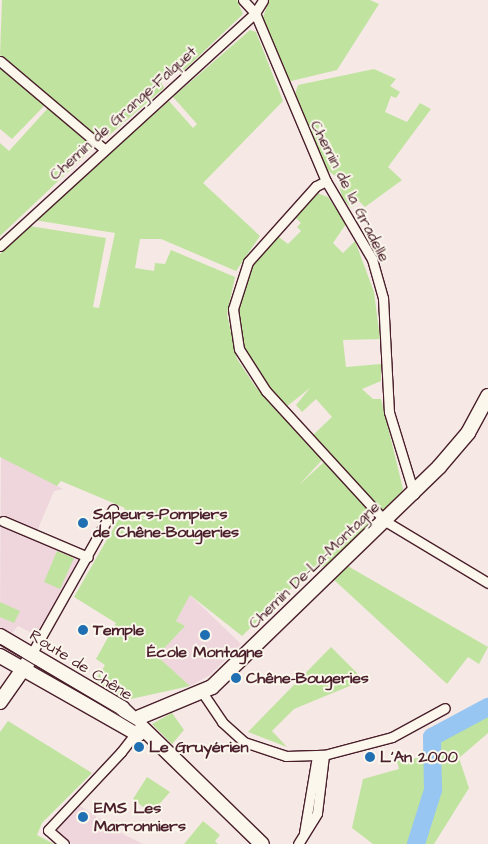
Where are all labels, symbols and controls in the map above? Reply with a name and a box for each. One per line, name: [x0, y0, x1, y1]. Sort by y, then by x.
street label: Chemin de Grange-Falquet: [45, 42, 201, 184]
street label: Chemin de la Gradelle: [306, 117, 394, 265]
street label: Chemin De-La-Montagne: [244, 497, 384, 633]
place label: Sapeurs-Pompiers de Chêne-Bougeries: [93, 504, 239, 542]
marker: Sapeurs-Pompiers de Chêne-Bougeries: [77, 517, 89, 529]
place label: Temple: [93, 620, 144, 640]
marker: Temple: [77, 624, 89, 636]
street label: Route de Chêne: [26, 626, 136, 704]
marker: École Montagne: [199, 629, 211, 641]
place label: École Montagne: [147, 642, 263, 662]
place label: Chêne-Bougeries: [246, 668, 369, 688]
marker: Chêne-Bougeries: [230, 672, 242, 684]
place label: Le Gruyérien: [149, 737, 249, 757]
marker: Le Gruyérien: [133, 741, 145, 753]
place label: L'An 2000: [380, 747, 458, 767]
marker: L'An 2000: [364, 751, 376, 763]
place label: EMS Les Marronniers: [94, 798, 186, 836]
marker: EMS Les Marronniers: [76, 810, 90, 824]

